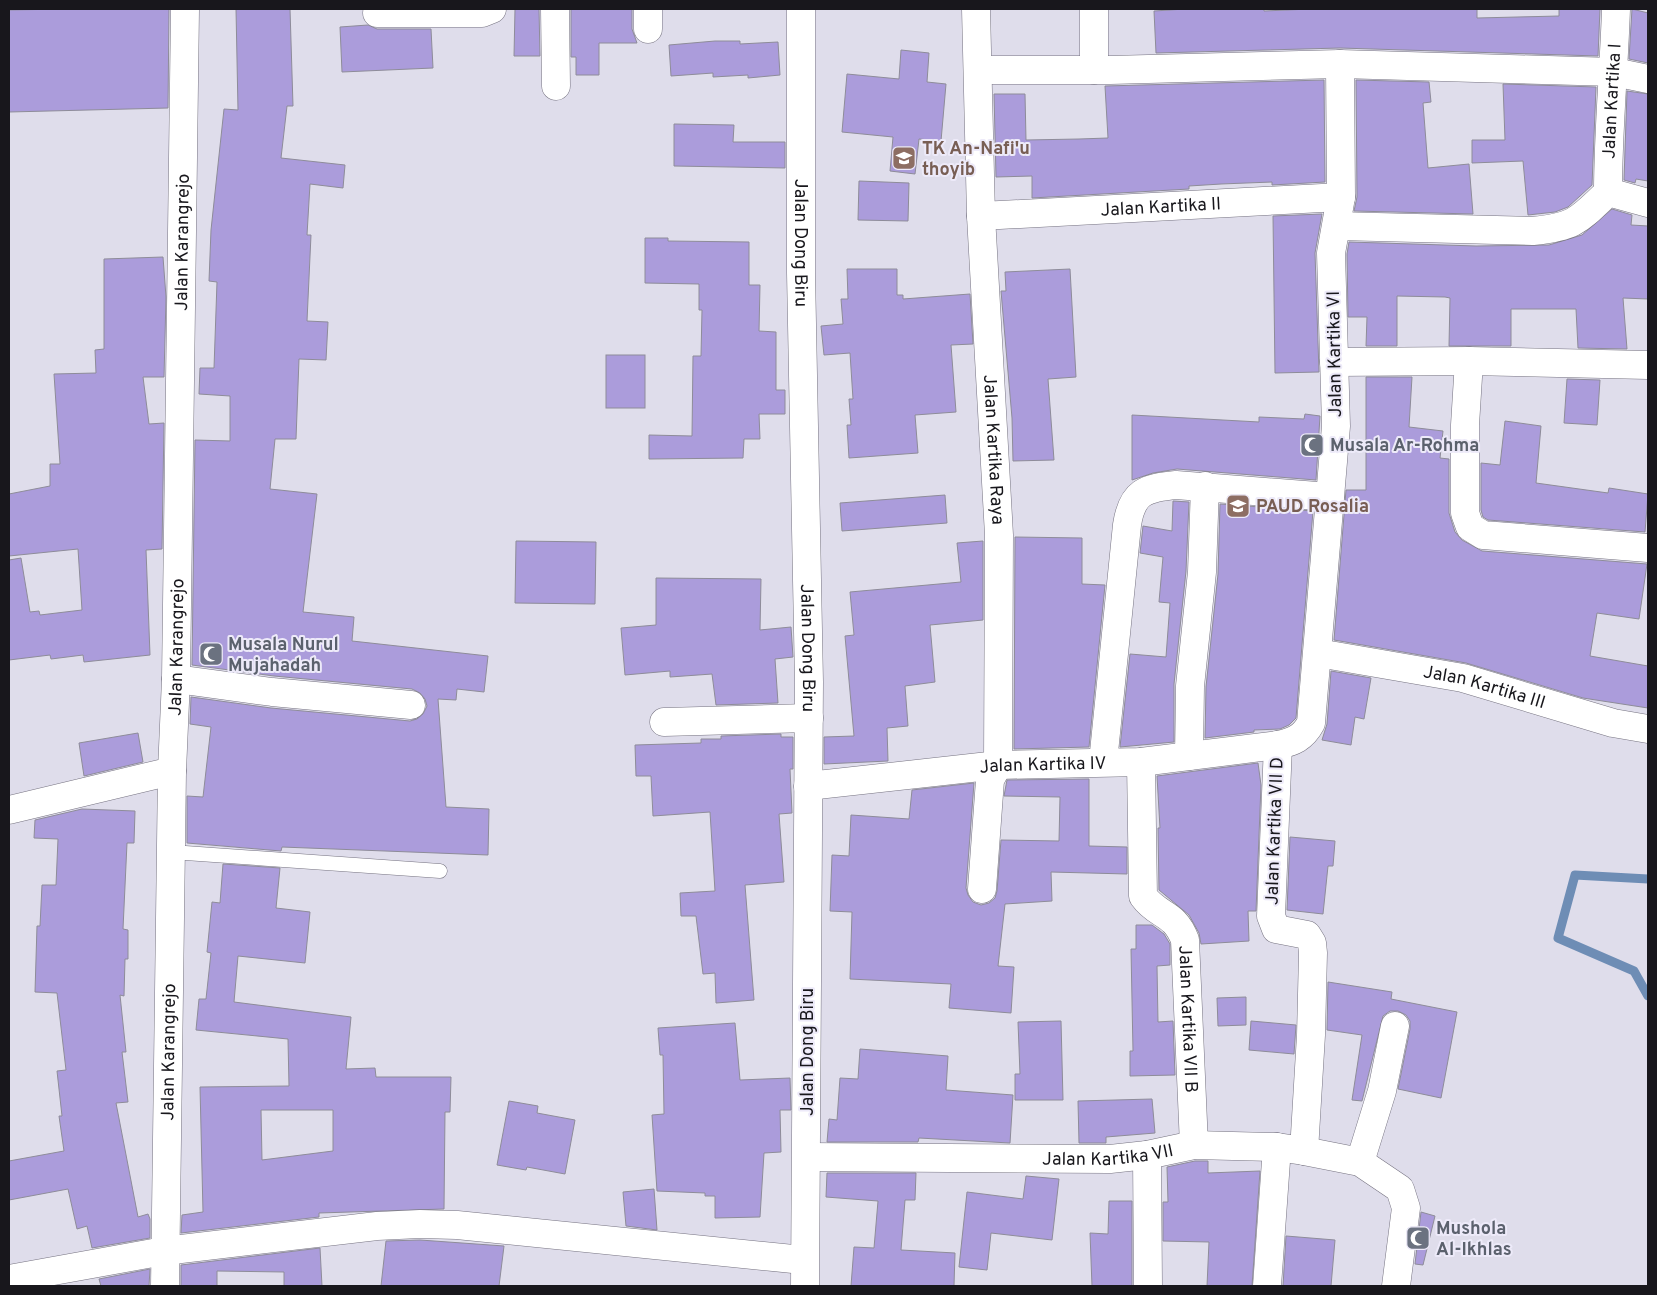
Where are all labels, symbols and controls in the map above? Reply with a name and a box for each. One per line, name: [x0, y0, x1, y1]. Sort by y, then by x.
street label: Jalan Kartika I: [1599, 43, 1628, 159]
place label: TK An-Nafi'u thoyib: [922, 138, 1030, 182]
school or university icon: TK An-Nafi'u thoyib: [891, 145, 917, 171]
street label: Jalan Karangrejo: [171, 173, 196, 311]
street label: Jalan Dong Biru: [788, 179, 812, 307]
street label: Jalan Kartika II: [1100, 193, 1222, 223]
street label: Jalan Kartika VI: [1323, 290, 1348, 417]
street label: Jalan Kartika Raya: [977, 374, 1008, 525]
mosque icon: Musala Ar-Rohma: [1299, 432, 1325, 458]
place label: Musala Ar-Rohma: [1330, 435, 1479, 458]
school or university icon: PAUD Rosalia: [1225, 493, 1251, 519]
place label: PAUD Rosalia: [1256, 496, 1369, 519]
street label: Jalan Karangrejo: [164, 578, 190, 716]
street label: Jalan Dong Biru: [794, 584, 819, 712]
place label: Musala Nurul Mujahadah: [228, 634, 339, 678]
mosque icon: Musala Nurul Mujahadah: [198, 641, 224, 667]
street label: Jalan Kartika III: [1421, 661, 1548, 715]
street label: Jalan Kartika IV: [978, 753, 1107, 780]
street label: Jalan Kartika VII D: [1261, 757, 1290, 905]
street label: Jalan Kartika VII B: [1172, 945, 1202, 1093]
street label: Jalan Karangrejo: [157, 983, 182, 1121]
street label: Jalan Dong Biru: [797, 988, 820, 1116]
street label: Jalan Kartika VII: [1042, 1140, 1176, 1172]
place label: Mushola Al-Ikhlas: [1436, 1218, 1512, 1262]
mosque icon: Mushola Al-Ikhlas: [1405, 1225, 1431, 1251]

